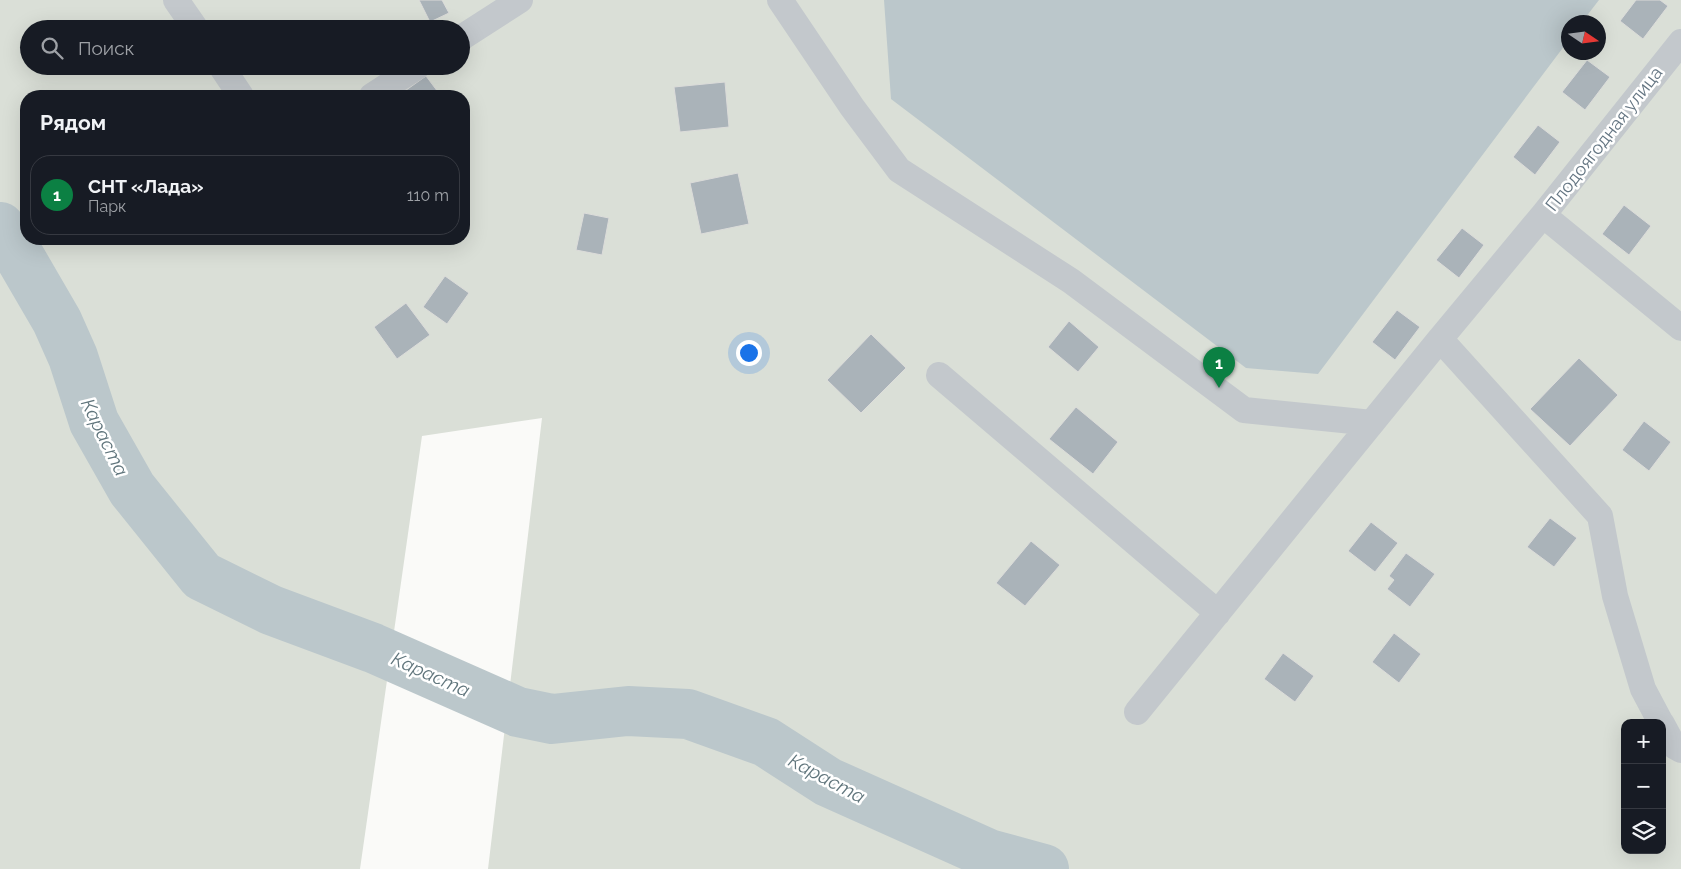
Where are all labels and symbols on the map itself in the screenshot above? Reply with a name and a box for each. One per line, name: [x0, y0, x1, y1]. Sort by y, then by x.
north arrow: [1561, 15, 1606, 60]
street label: Плодоягодная улица: [1541, 62, 1666, 215]
your location: [736, 340, 762, 366]
pin: 1: [1203, 347, 1235, 388]
water label: Караста: [77, 395, 133, 479]
water label: Караста: [388, 647, 474, 701]
water label: Караста: [785, 749, 869, 807]

